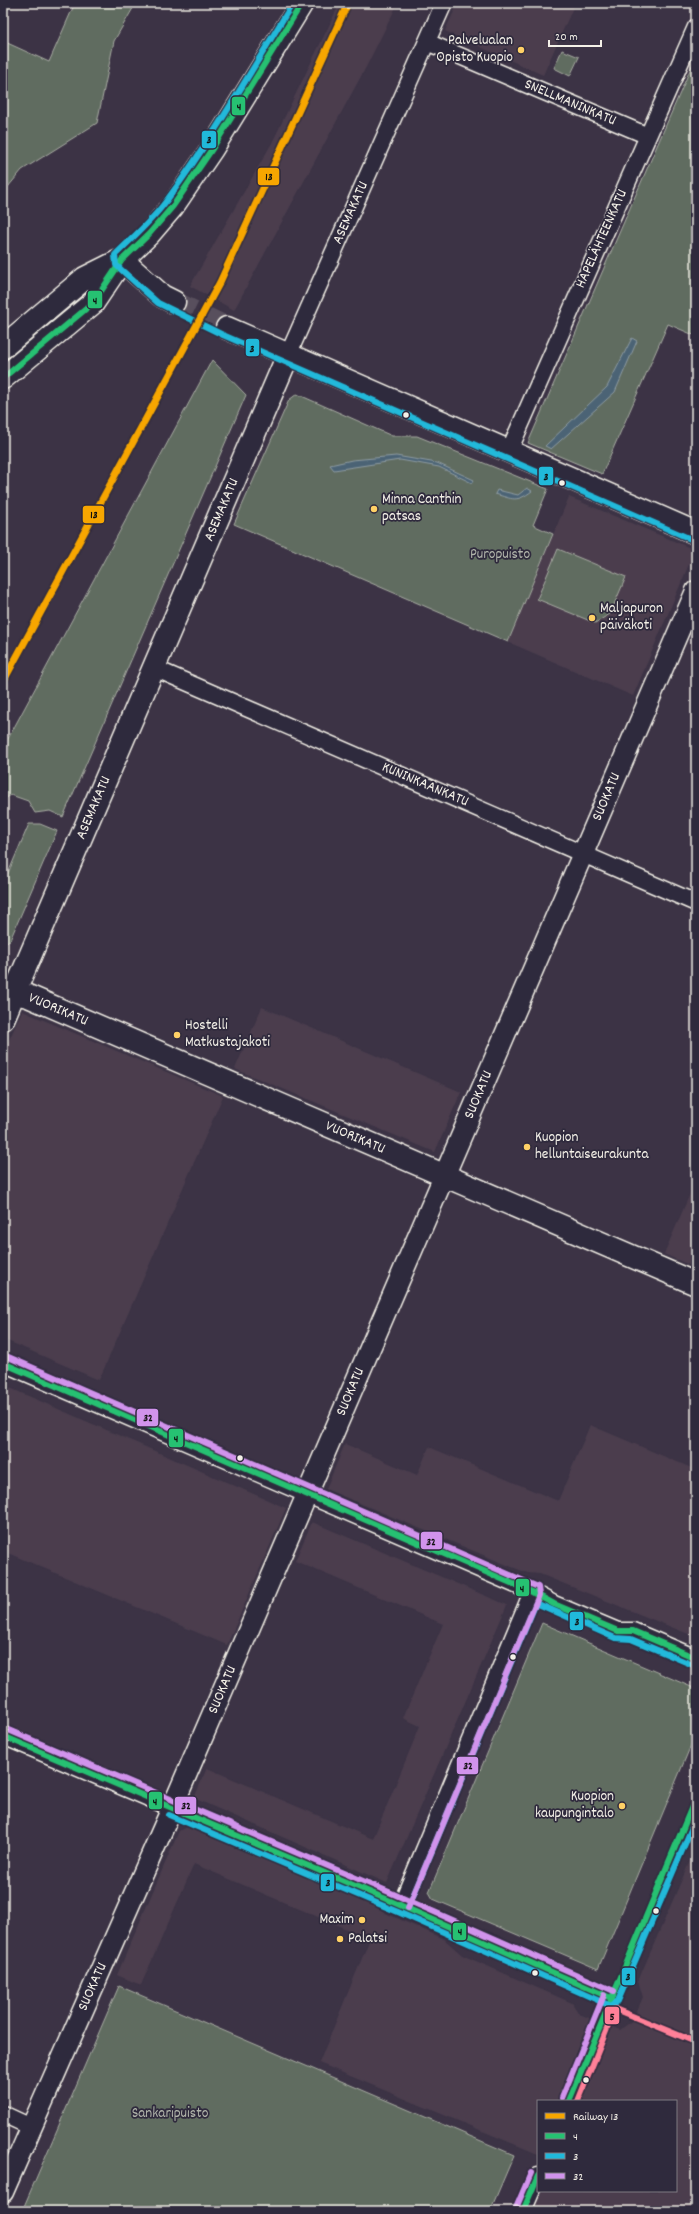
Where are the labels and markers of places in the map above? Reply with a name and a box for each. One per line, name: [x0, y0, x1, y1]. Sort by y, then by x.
place label: Palvelualan Opisto Kuopio: [436, 30, 513, 69]
marker: Palvelualan Opisto Kuopio: [516, 45, 526, 55]
unlabelled marker: [401, 410, 411, 420]
unlabelled marker: [557, 478, 567, 488]
place label: Minna Canthin patsas: [382, 489, 461, 528]
marker: Minna Canthin patsas: [369, 504, 379, 514]
place label: Maljapuron päiväkoti: [600, 598, 663, 637]
marker: Maljapuron päiväkoti: [587, 613, 597, 623]
place label: Hostelli Matkustajakoti: [185, 1015, 270, 1054]
marker: Hostelli Matkustajakoti: [172, 1030, 182, 1040]
place label: Kuopion helluntaiseurakunta: [535, 1127, 649, 1166]
marker: Kuopion helluntaiseurakunta: [522, 1142, 532, 1152]
unlabelled marker: [235, 1453, 245, 1463]
unlabelled marker: [508, 1652, 518, 1662]
place label: Kuopion kaupungintalo: [535, 1786, 614, 1825]
marker: Kuopion kaupungintalo: [617, 1801, 627, 1811]
unlabelled marker: [651, 1906, 661, 1916]
place label: Maxim: [320, 1909, 354, 1931]
marker: Maxim: [357, 1915, 367, 1925]
place label: Palatsi: [348, 1928, 387, 1950]
marker: Palatsi: [335, 1934, 345, 1944]
unlabelled marker: [530, 1968, 540, 1978]
unlabelled marker: [581, 2075, 591, 2085]

